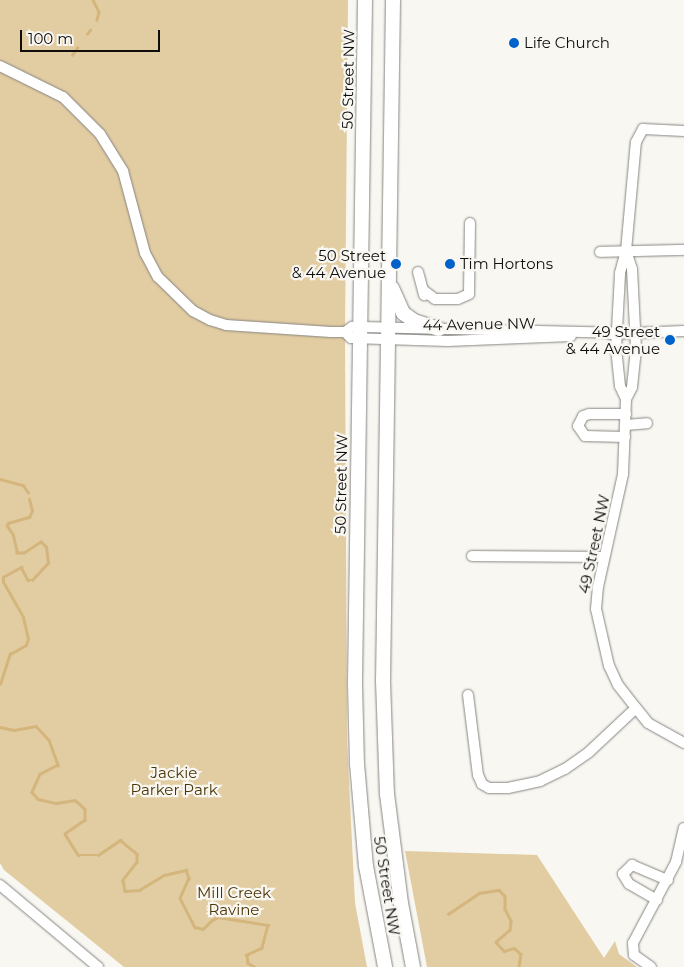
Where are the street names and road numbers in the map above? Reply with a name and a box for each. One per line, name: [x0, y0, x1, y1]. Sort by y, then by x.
street label: 50 Street NW: [338, 29, 358, 129]
street label: 44 Avenue NW: [422, 314, 536, 334]
street label: 50 Street NW: [331, 434, 351, 534]
street label: 49 Street NW: [575, 493, 613, 595]
street label: 50 Street NW: [370, 835, 404, 937]

